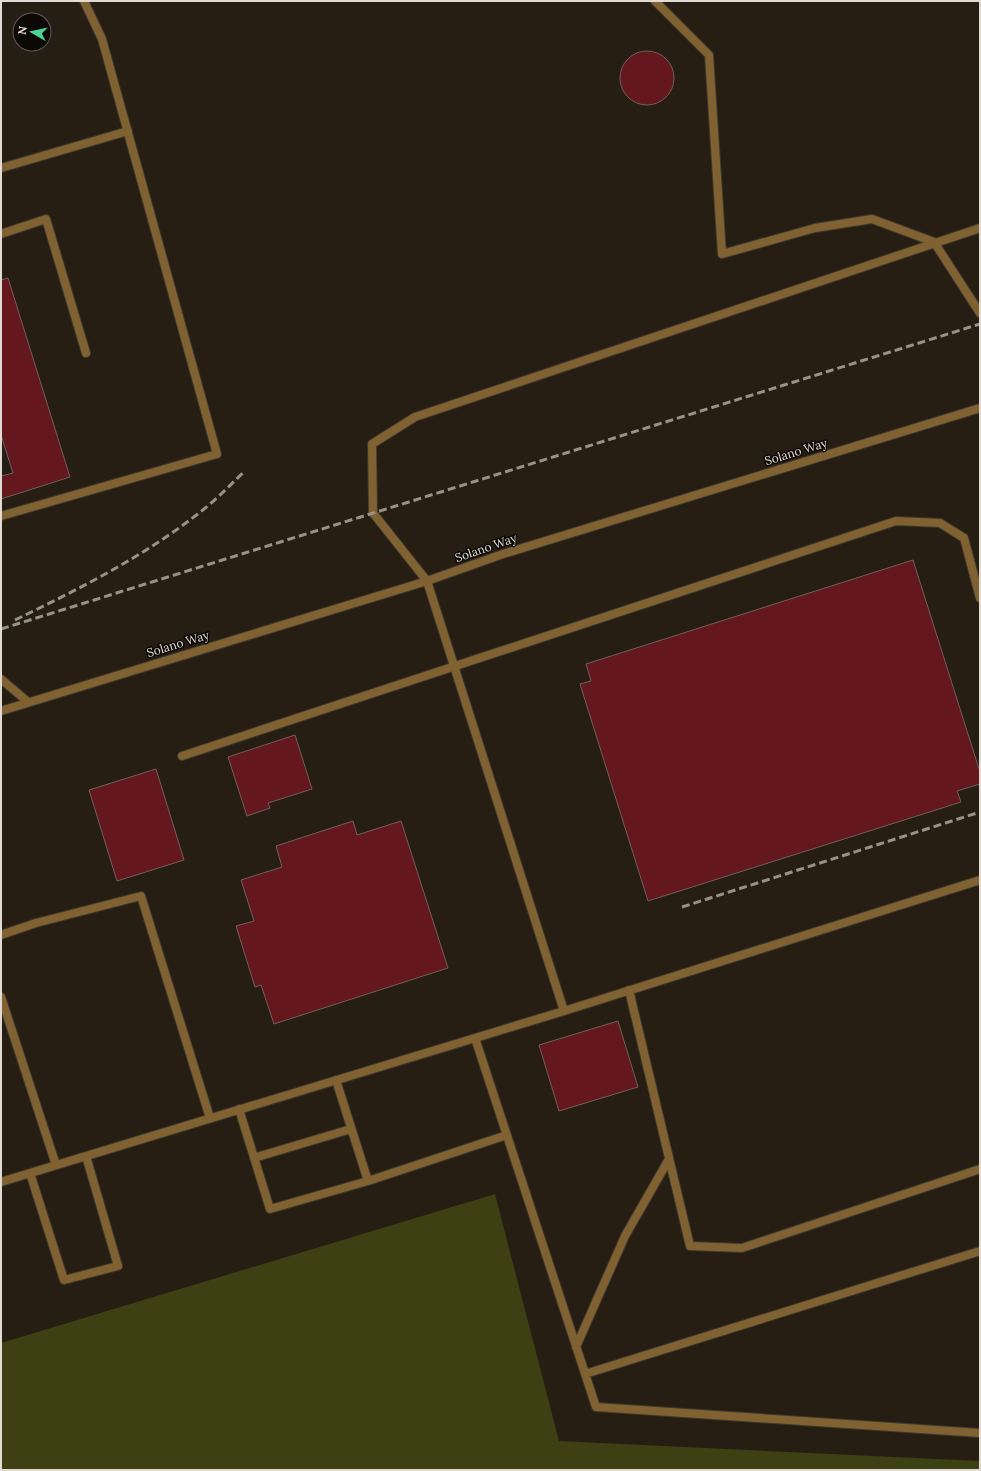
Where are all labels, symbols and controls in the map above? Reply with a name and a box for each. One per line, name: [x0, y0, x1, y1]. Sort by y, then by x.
north arrow: [12, 12, 52, 52]
text: N: [15, 25, 30, 36]
street label: Solano Way: [763, 435, 830, 468]
street label: Solano Way: [453, 530, 519, 565]
street label: Solano Way: [145, 627, 212, 660]

